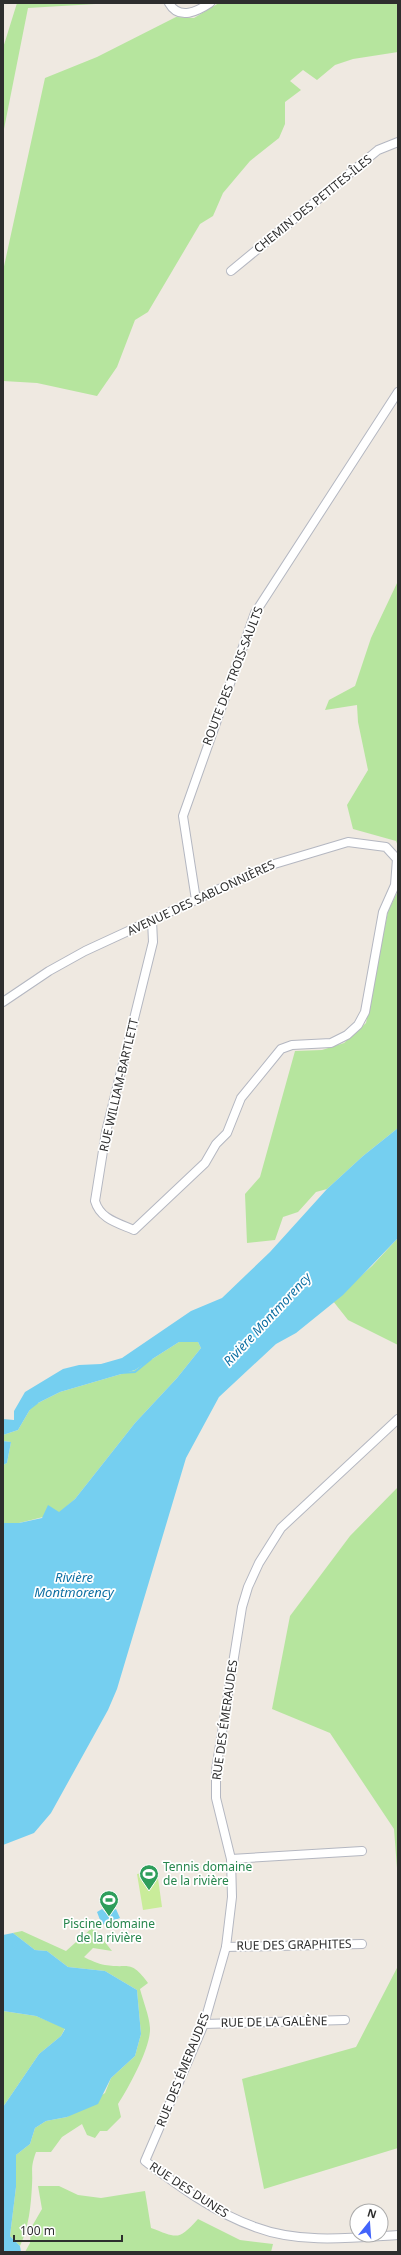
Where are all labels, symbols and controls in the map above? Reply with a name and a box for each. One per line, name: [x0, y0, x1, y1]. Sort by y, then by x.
street label: CHEMIN DES PETITES-ÎLES: [250, 150, 376, 257]
street label: ROUTE DES TROIS-SAULTS: [198, 604, 267, 748]
street label: AVENUE DES SABLONNIÈRES: [124, 856, 278, 939]
street label: RUE WILLIAM-BARTLETT: [95, 1016, 142, 1153]
water label: Rivière Montmorency: [219, 1268, 316, 1369]
water label: Rivière Montmorency: [34, 1568, 115, 1601]
street label: RUE DES ÉMERAUDES: [208, 1658, 241, 1781]
place label: Tennis domaine de la rivière: [163, 1858, 253, 1889]
sports icon: Tennis domaine de la rivière: [138, 1863, 160, 1891]
sports icon: Piscine domaine de la rivière: [98, 1889, 120, 1917]
place label: Piscine domaine de la rivière: [63, 1915, 155, 1946]
street label: RUE DES GRAPHITES: [236, 1935, 352, 1954]
street label: RUE DES ÉMERAUDES: [152, 2010, 213, 2129]
street label: RUE DE LA GALÈNE: [220, 2012, 328, 2031]
street label: RUE DES DUNES: [146, 2158, 232, 2222]
north arrow: [349, 2203, 389, 2243]
text: N: [366, 2204, 379, 2221]
scale bar: [14, 2217, 122, 2243]
text: 100 m: [20, 2222, 55, 2239]

